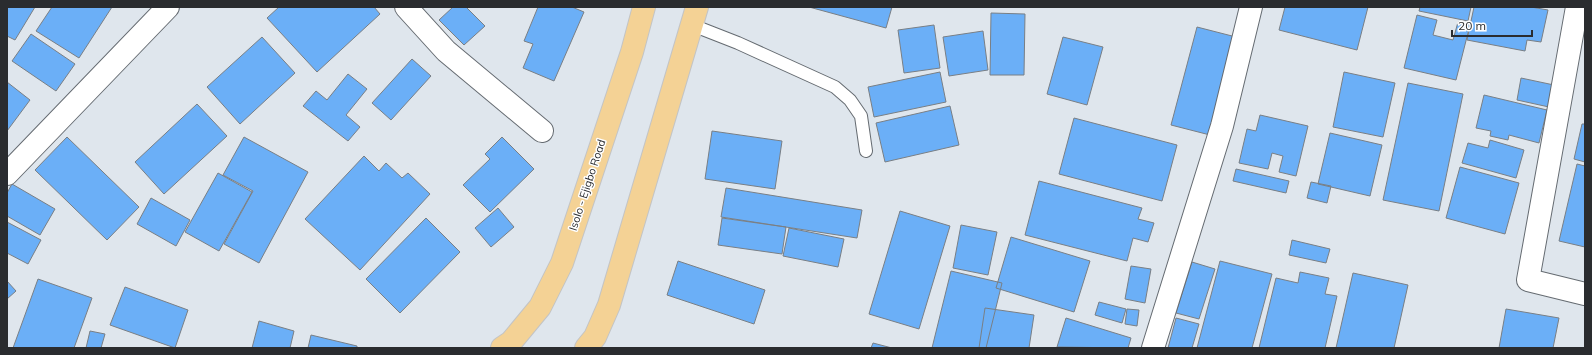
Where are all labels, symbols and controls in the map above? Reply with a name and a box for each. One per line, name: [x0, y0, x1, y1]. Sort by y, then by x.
scale bar: [1452, 12, 1532, 38]
text: 20 m: [1458, 18, 1486, 33]
street label: Isolo - Ejigbo Road: [566, 138, 608, 232]

